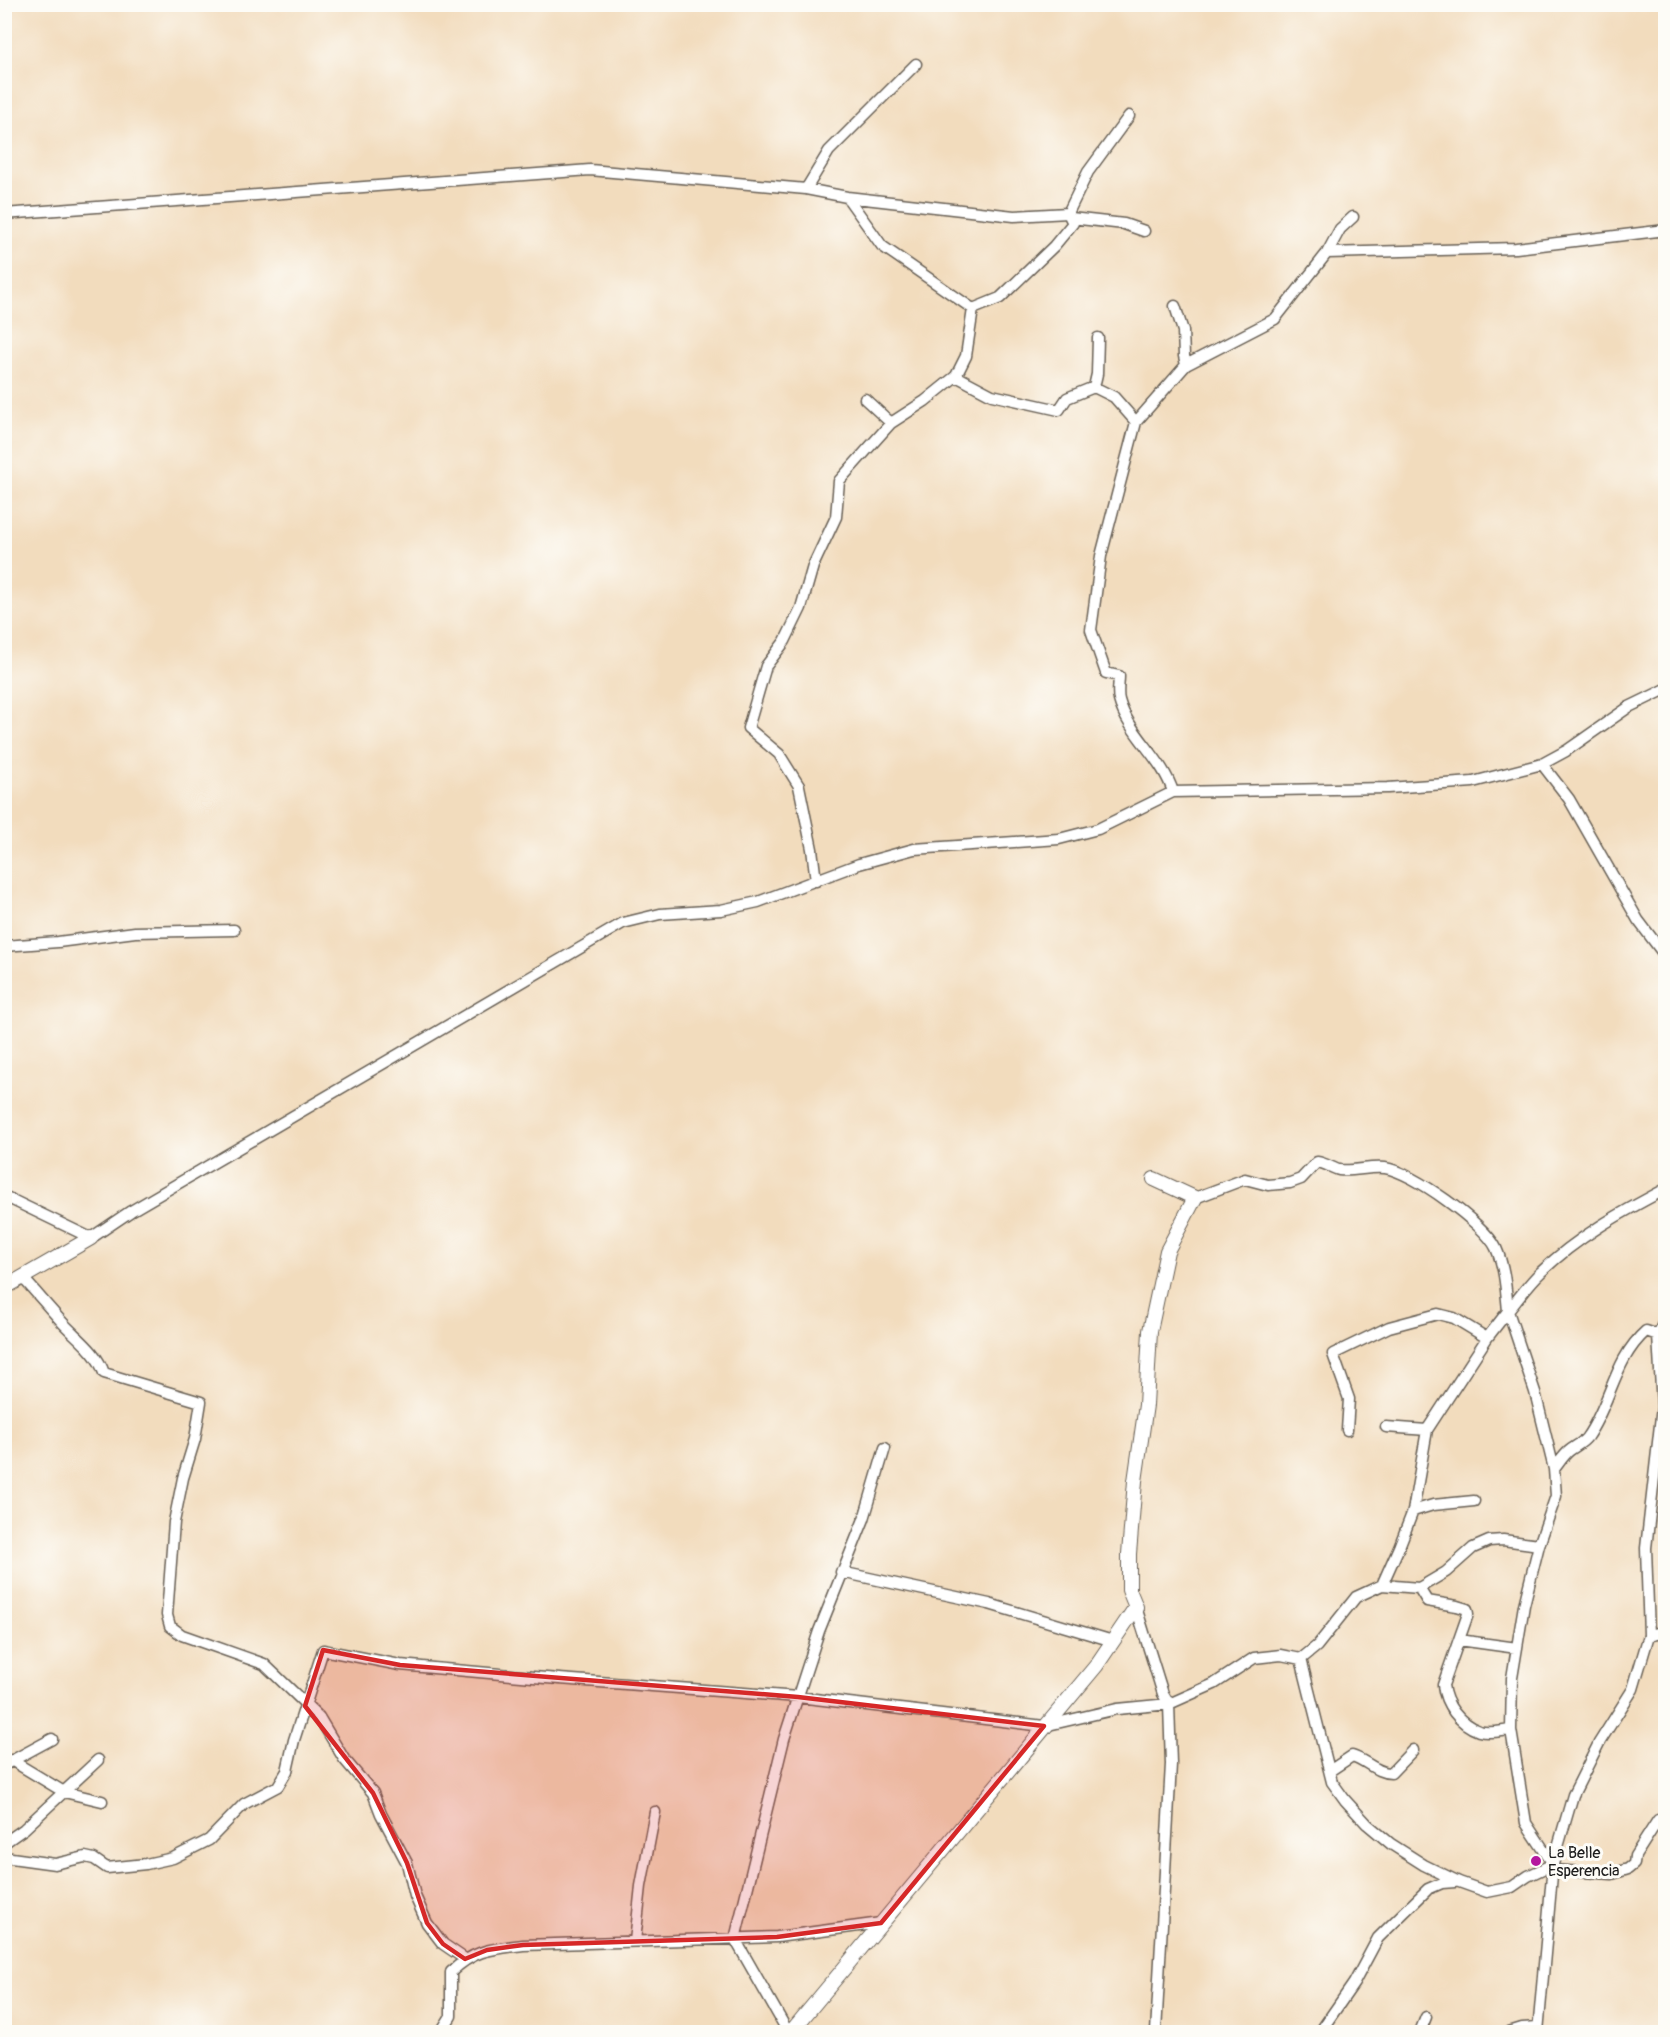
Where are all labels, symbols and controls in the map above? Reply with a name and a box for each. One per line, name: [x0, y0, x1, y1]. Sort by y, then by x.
place label: La Belle Esperencia: [1548, 1843, 1619, 1881]
marker: La Belle Esperencia: [1529, 1854, 1543, 1868]

